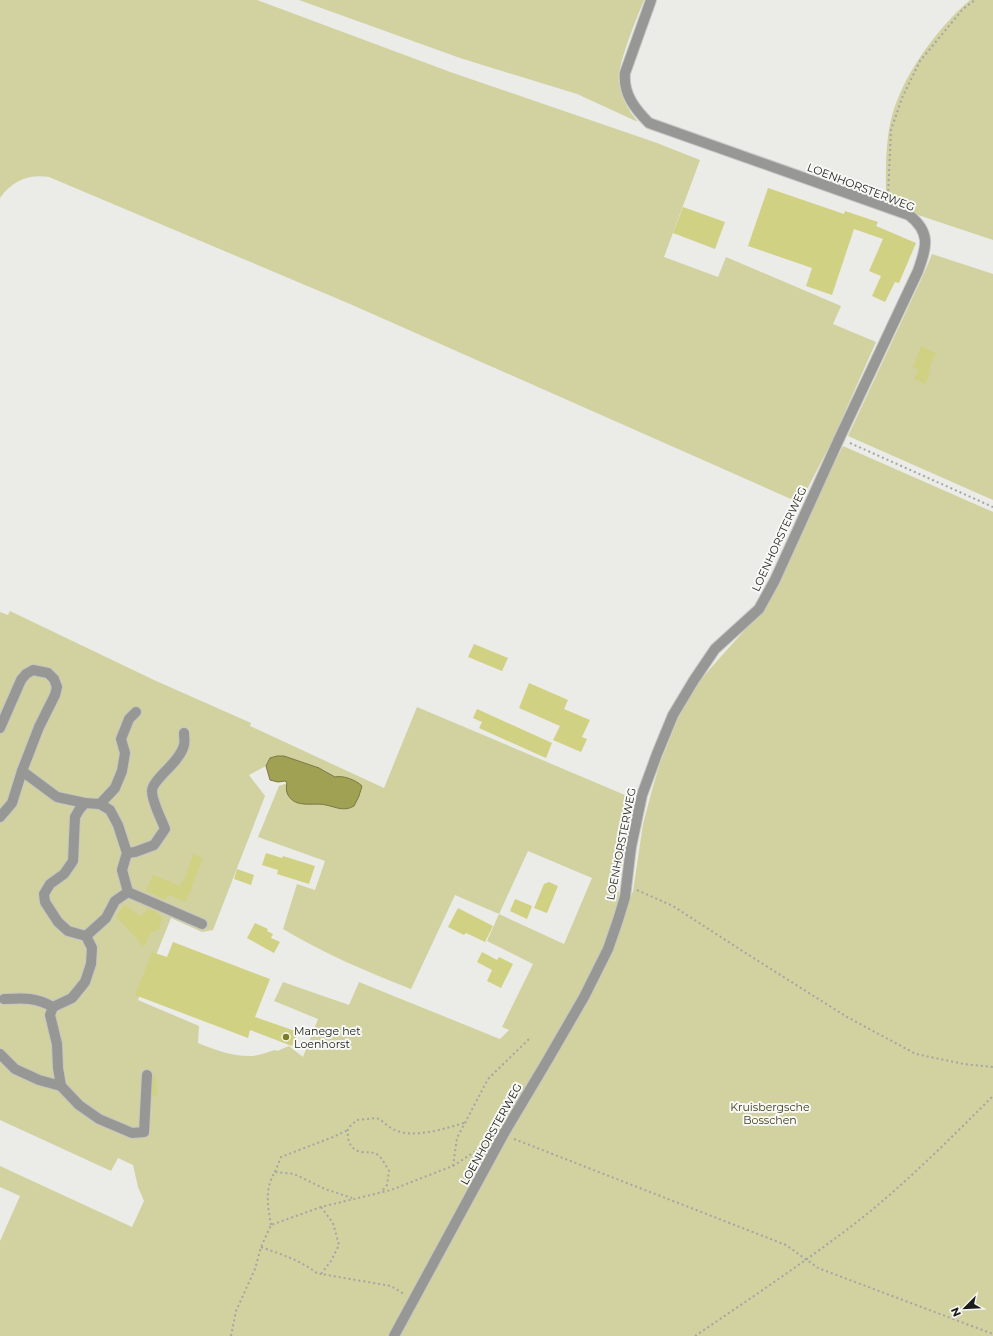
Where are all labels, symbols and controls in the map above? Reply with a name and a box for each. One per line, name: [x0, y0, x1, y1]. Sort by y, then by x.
street label: LOENHORSTERWEG: [805, 160, 917, 214]
street label: LOENHORSTERWEG: [749, 484, 809, 594]
street label: LOENHORSTERWEG: [603, 787, 639, 901]
place label: Manege het Loenhorst: [294, 1024, 361, 1051]
marker: Manege het Loenhorst: [281, 1032, 291, 1042]
street label: LOENHORSTERWEG: [457, 1081, 525, 1187]
park label: Kruisbergsche Bosschen: [730, 1100, 810, 1127]
north arrow: [945, 1288, 985, 1328]
text: N: [948, 1305, 964, 1319]

